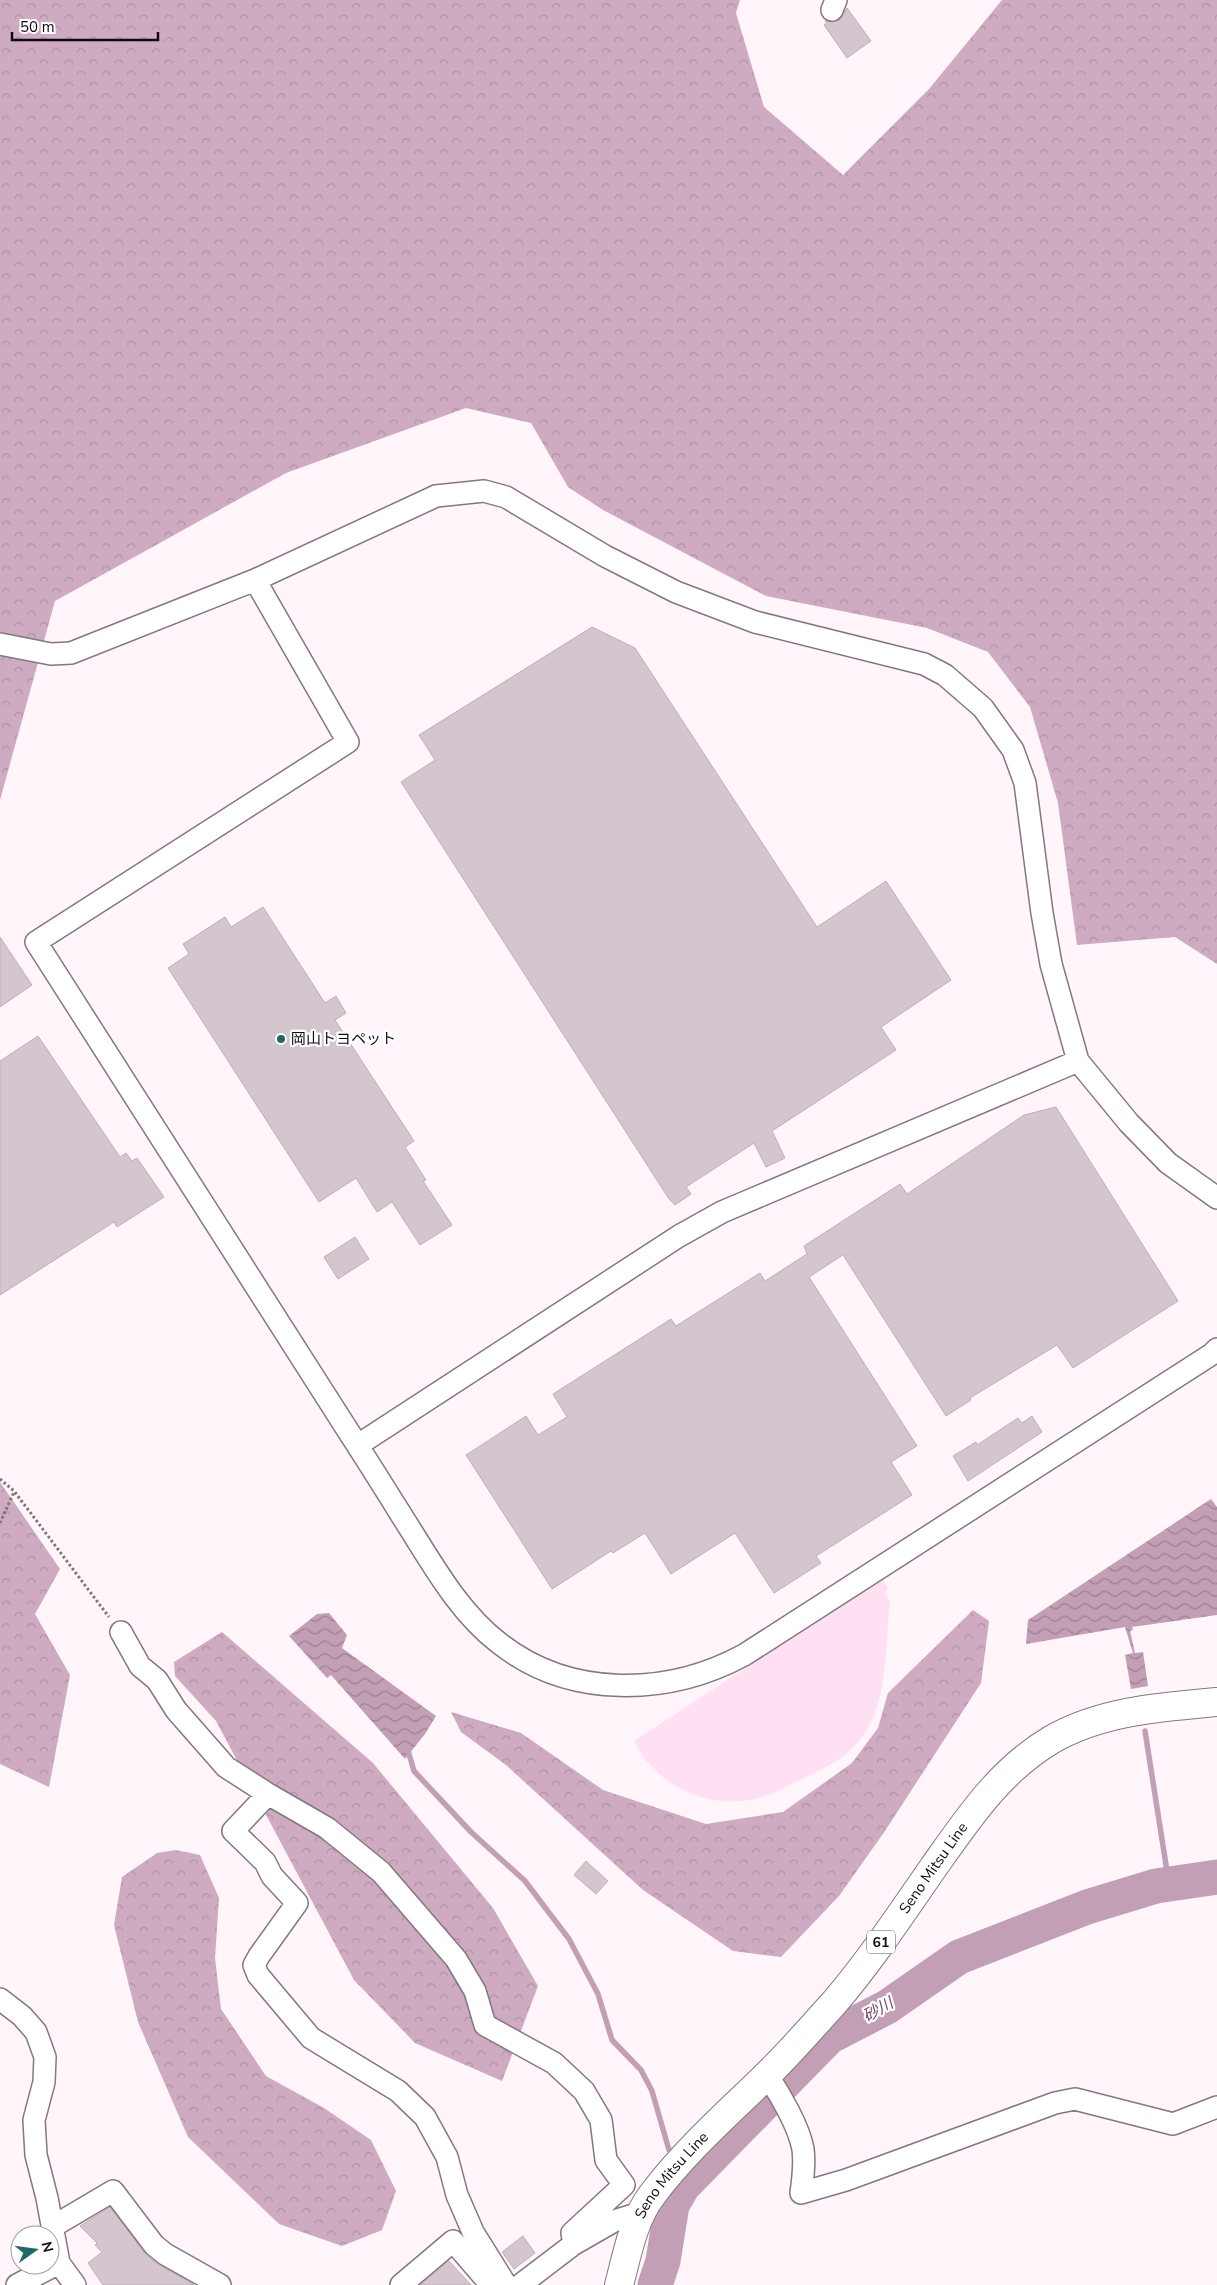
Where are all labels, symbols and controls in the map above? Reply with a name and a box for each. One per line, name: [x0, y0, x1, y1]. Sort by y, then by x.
scale bar: [12, 10, 159, 42]
text: 50 m: [20, 17, 55, 37]
place label: 岡山トヨペット: [291, 1029, 396, 1049]
marker: 岡山トヨペット: [275, 1033, 287, 1045]
street label: Seno Mitsu Line: [894, 1818, 972, 1918]
road number: 61: [867, 1930, 895, 1954]
water label: 砂川: [859, 1991, 899, 2028]
street label: Seno Mitsu Line: [630, 2127, 713, 2222]
north arrow: [10, 2225, 60, 2275]
text: N: [37, 2240, 58, 2254]

